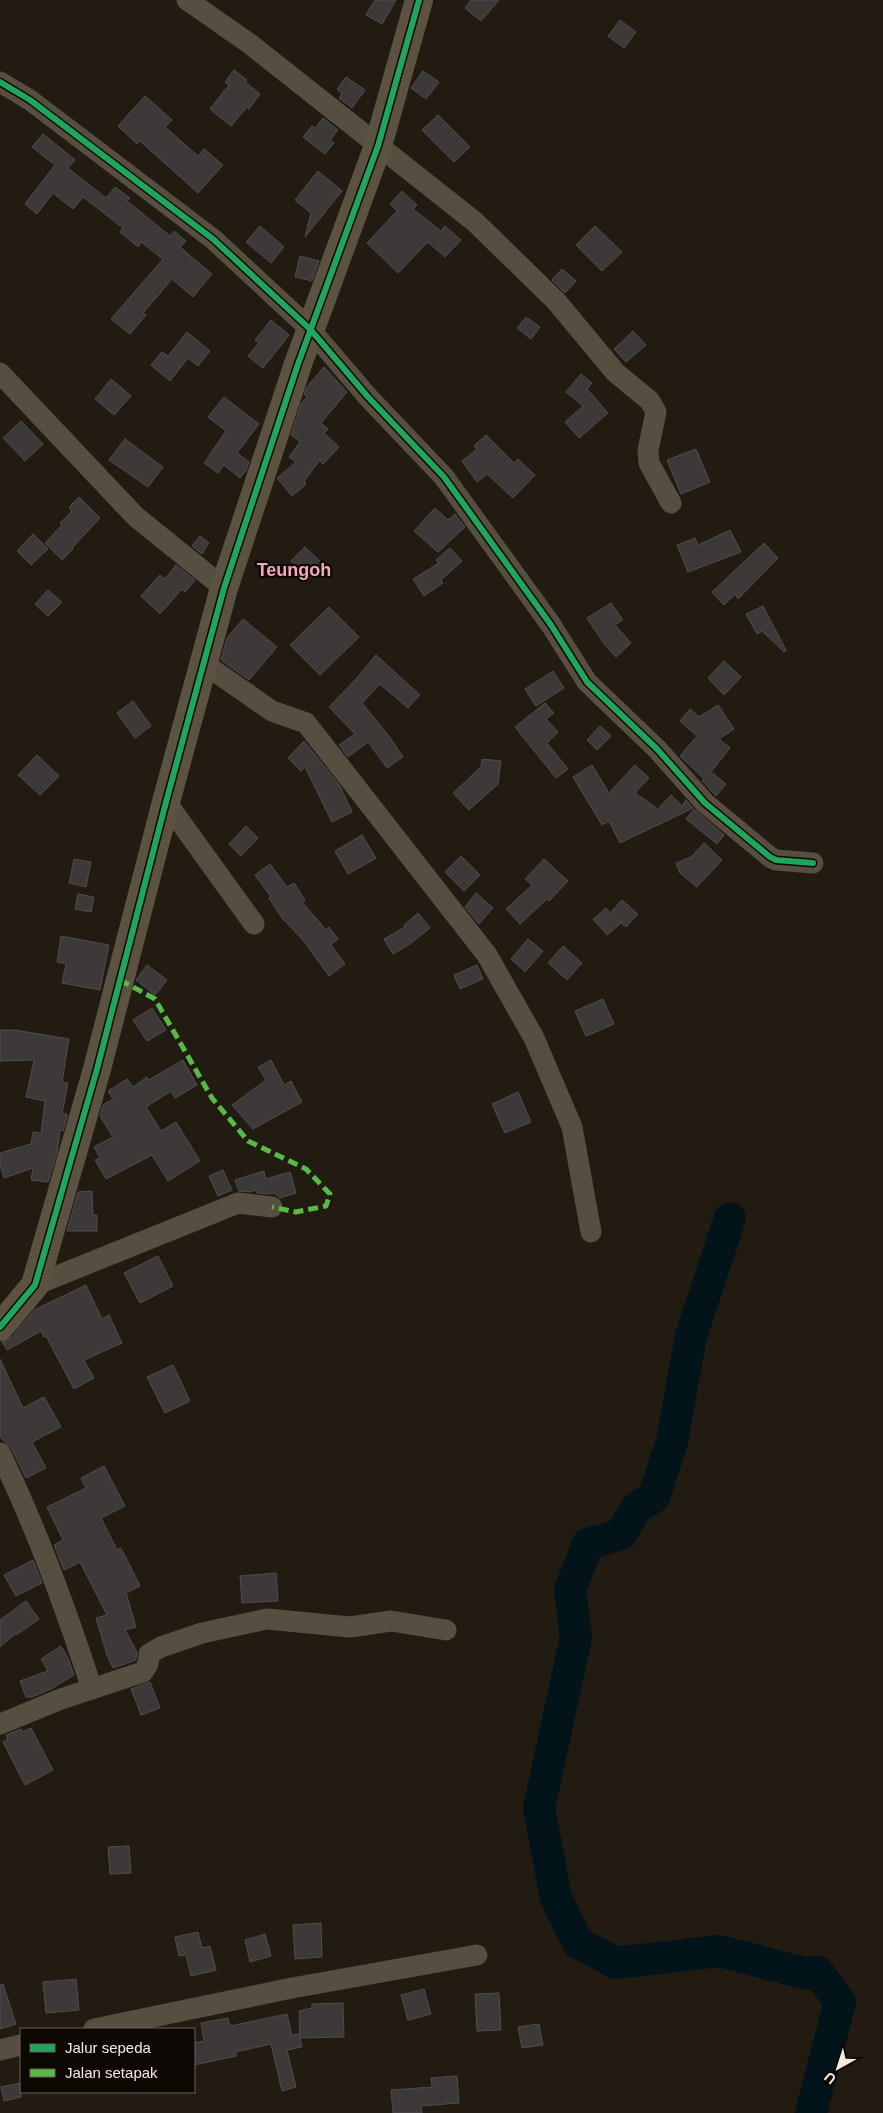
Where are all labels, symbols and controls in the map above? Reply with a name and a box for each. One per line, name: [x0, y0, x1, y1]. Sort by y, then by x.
district label: Teungoh: [257, 560, 331, 580]
legend: [20, 2028, 195, 2093]
text: Jalur sepeda: [65, 2039, 152, 2056]
north arrow: [813, 2043, 863, 2093]
text: Jalan setapak: [65, 2064, 158, 2081]
text: U: [821, 2069, 839, 2088]

